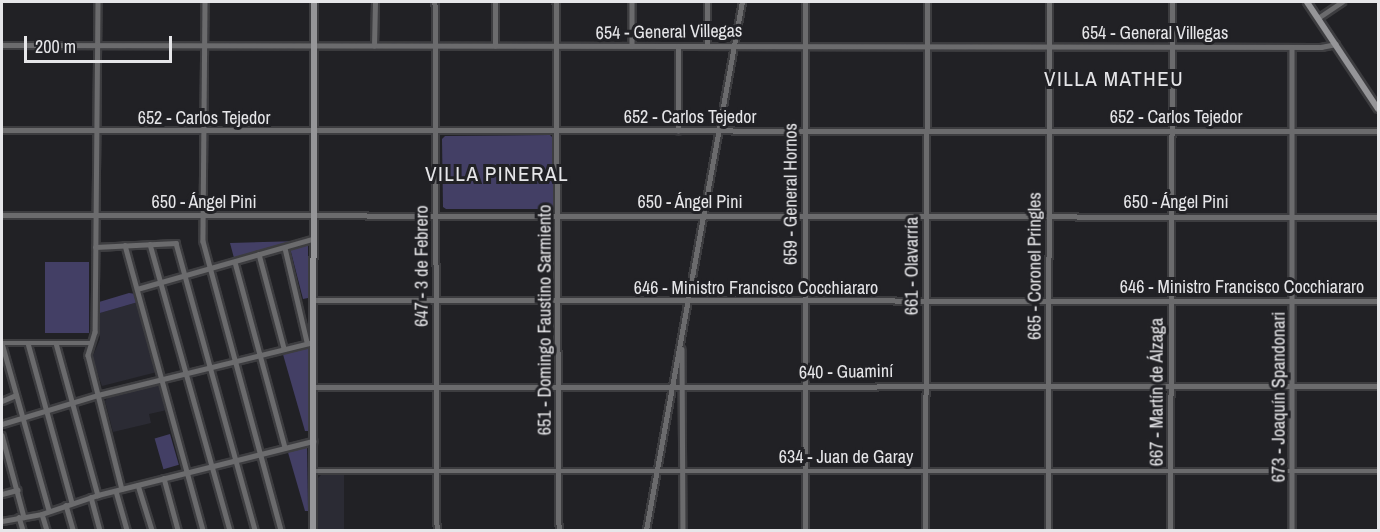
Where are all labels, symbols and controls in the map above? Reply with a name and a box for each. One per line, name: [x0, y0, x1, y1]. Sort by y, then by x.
street label: 654 - General Villegas: [596, 20, 742, 44]
street label: 654 - General Villegas: [1082, 22, 1228, 44]
scale bar: [27, 24, 176, 62]
text: 200 m: [35, 34, 76, 59]
district label: VILLA MATHEU: [1043, 66, 1185, 92]
street label: 652 - Carlos Tejedor: [624, 106, 756, 128]
street label: 652 - Carlos Tejedor: [1110, 106, 1242, 128]
street label: 652 - Carlos Tejedor: [138, 107, 270, 129]
street label: 659 - General Hornos: [780, 123, 802, 265]
district label: VILLA PINERAL: [425, 161, 569, 187]
street label: 650 - Ángel Pini: [151, 191, 257, 213]
street label: 650 - Ángel Pini: [637, 191, 743, 213]
street label: 650 - Ángel Pini: [1123, 191, 1229, 213]
street label: 665 - Coronel Pringles: [1024, 192, 1046, 340]
street label: 647 - 3 de Febrero: [411, 205, 433, 327]
street label: 651 - Domingo Faustino Sarmiento: [534, 205, 556, 435]
street label: 661 - Olavarría: [901, 217, 923, 315]
street label: 646 - Ministro Francisco Cocchiararo: [1120, 276, 1364, 298]
street label: 646 - Ministro Francisco Cocchiararo: [634, 277, 878, 299]
street label: 673 - Joaquín Spandonari: [1268, 312, 1290, 482]
street label: 667 - Martín de Álzaga: [1146, 317, 1168, 467]
street label: 640 - Guaminí: [799, 360, 893, 384]
street label: 634 - Juan de Garay: [779, 446, 913, 468]

